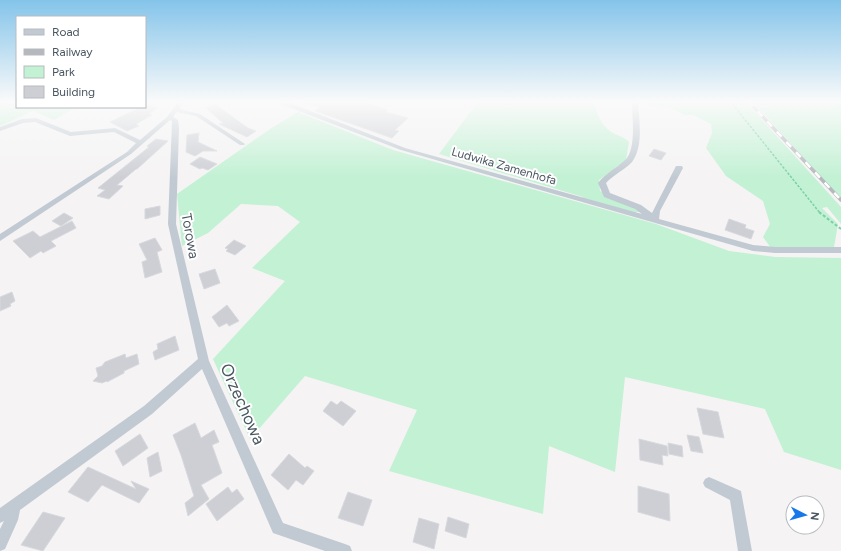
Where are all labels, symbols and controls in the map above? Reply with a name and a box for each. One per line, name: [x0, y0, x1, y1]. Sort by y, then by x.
legend: [16, 16, 146, 108]
text: Road: [52, 25, 80, 39]
text: Railway: [52, 45, 93, 59]
text: Park: [52, 65, 75, 79]
text: Building: [52, 85, 95, 99]
street label: Ludwika Zamenhofa: [450, 144, 558, 188]
street label: Torowa: [178, 212, 202, 260]
street label: Orzechowa: [216, 360, 270, 448]
north arrow: [785, 495, 825, 535]
text: N: [808, 511, 821, 521]

